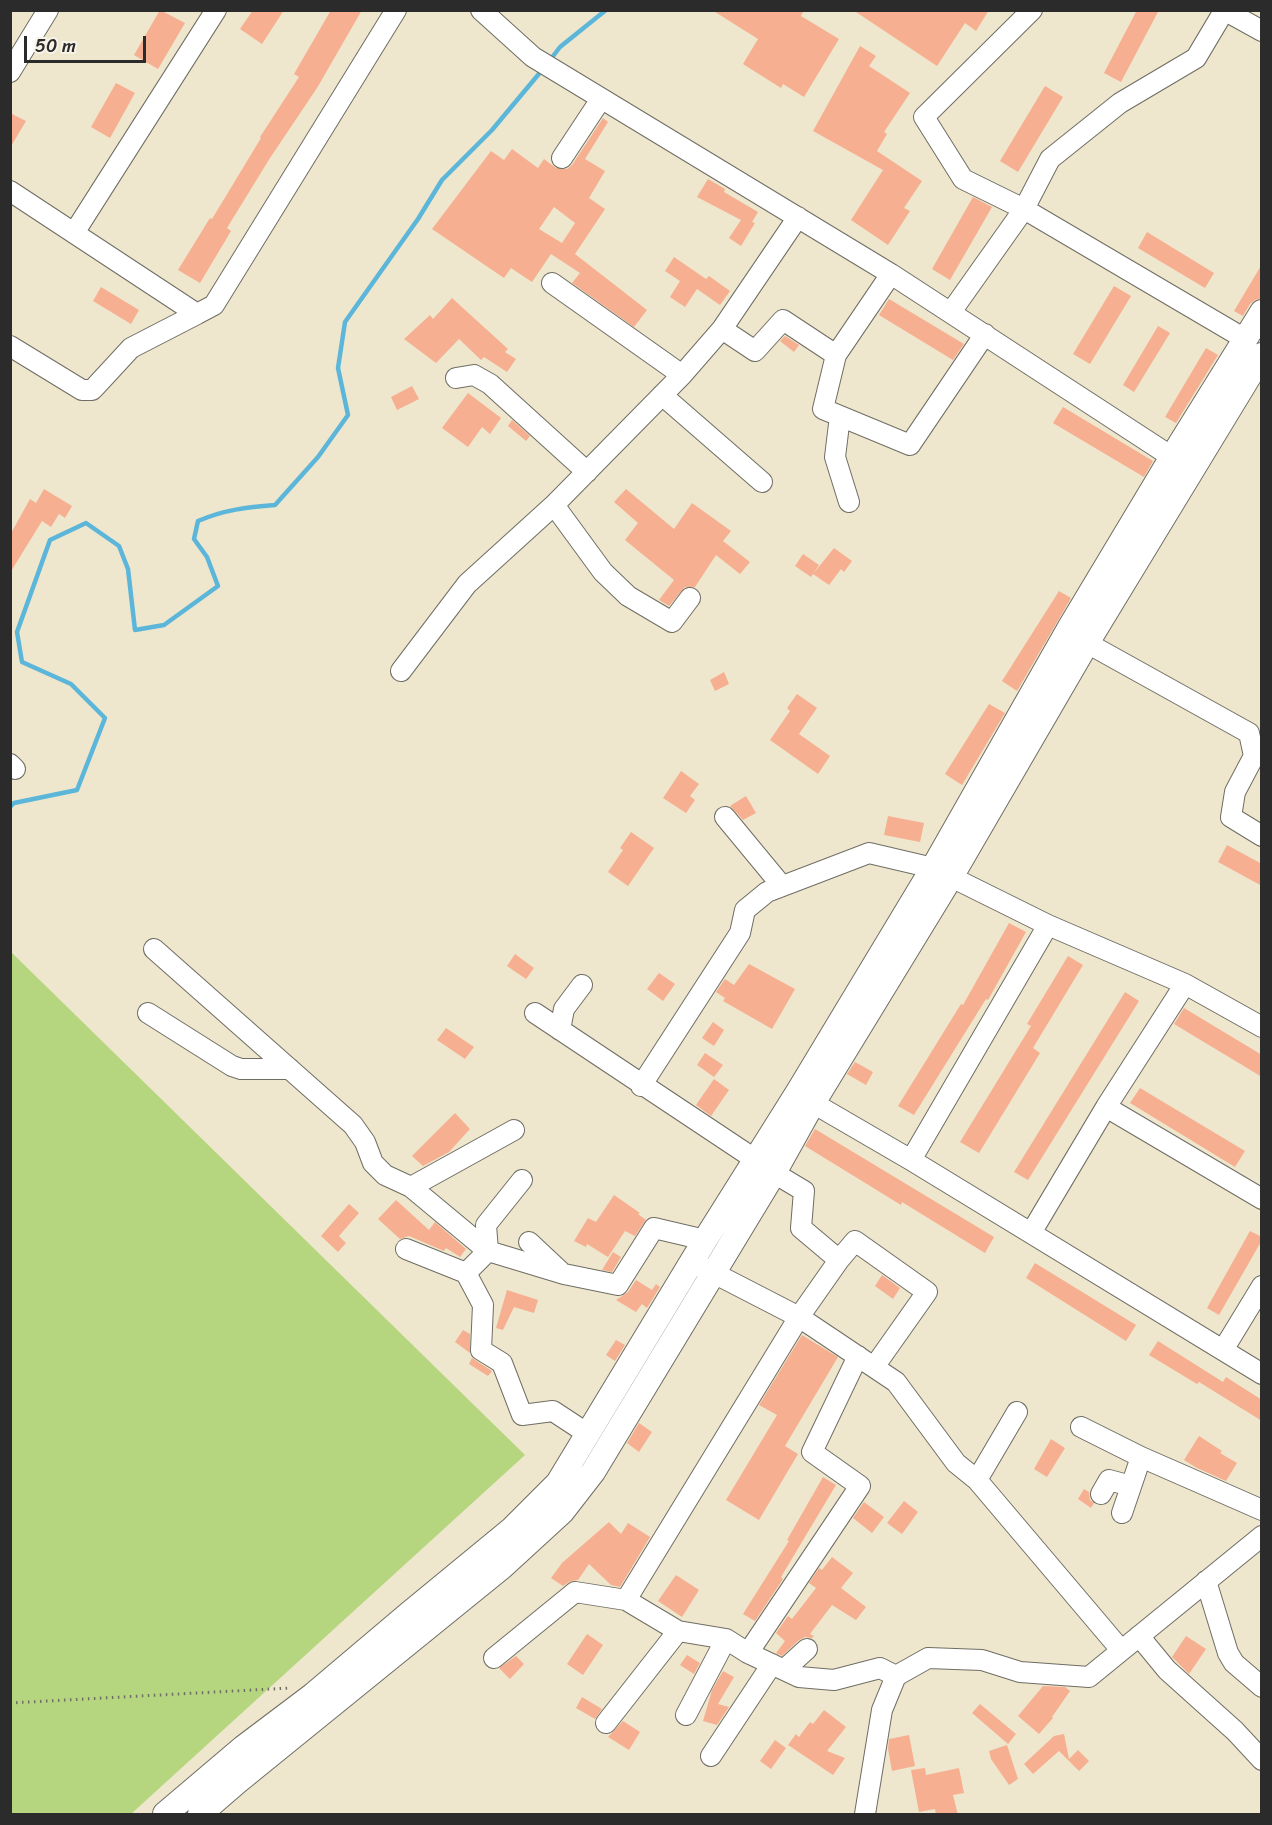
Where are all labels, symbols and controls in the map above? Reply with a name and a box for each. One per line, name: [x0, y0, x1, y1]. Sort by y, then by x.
scale bar: [27, 24, 148, 62]
text: 50 m: [35, 30, 76, 62]

